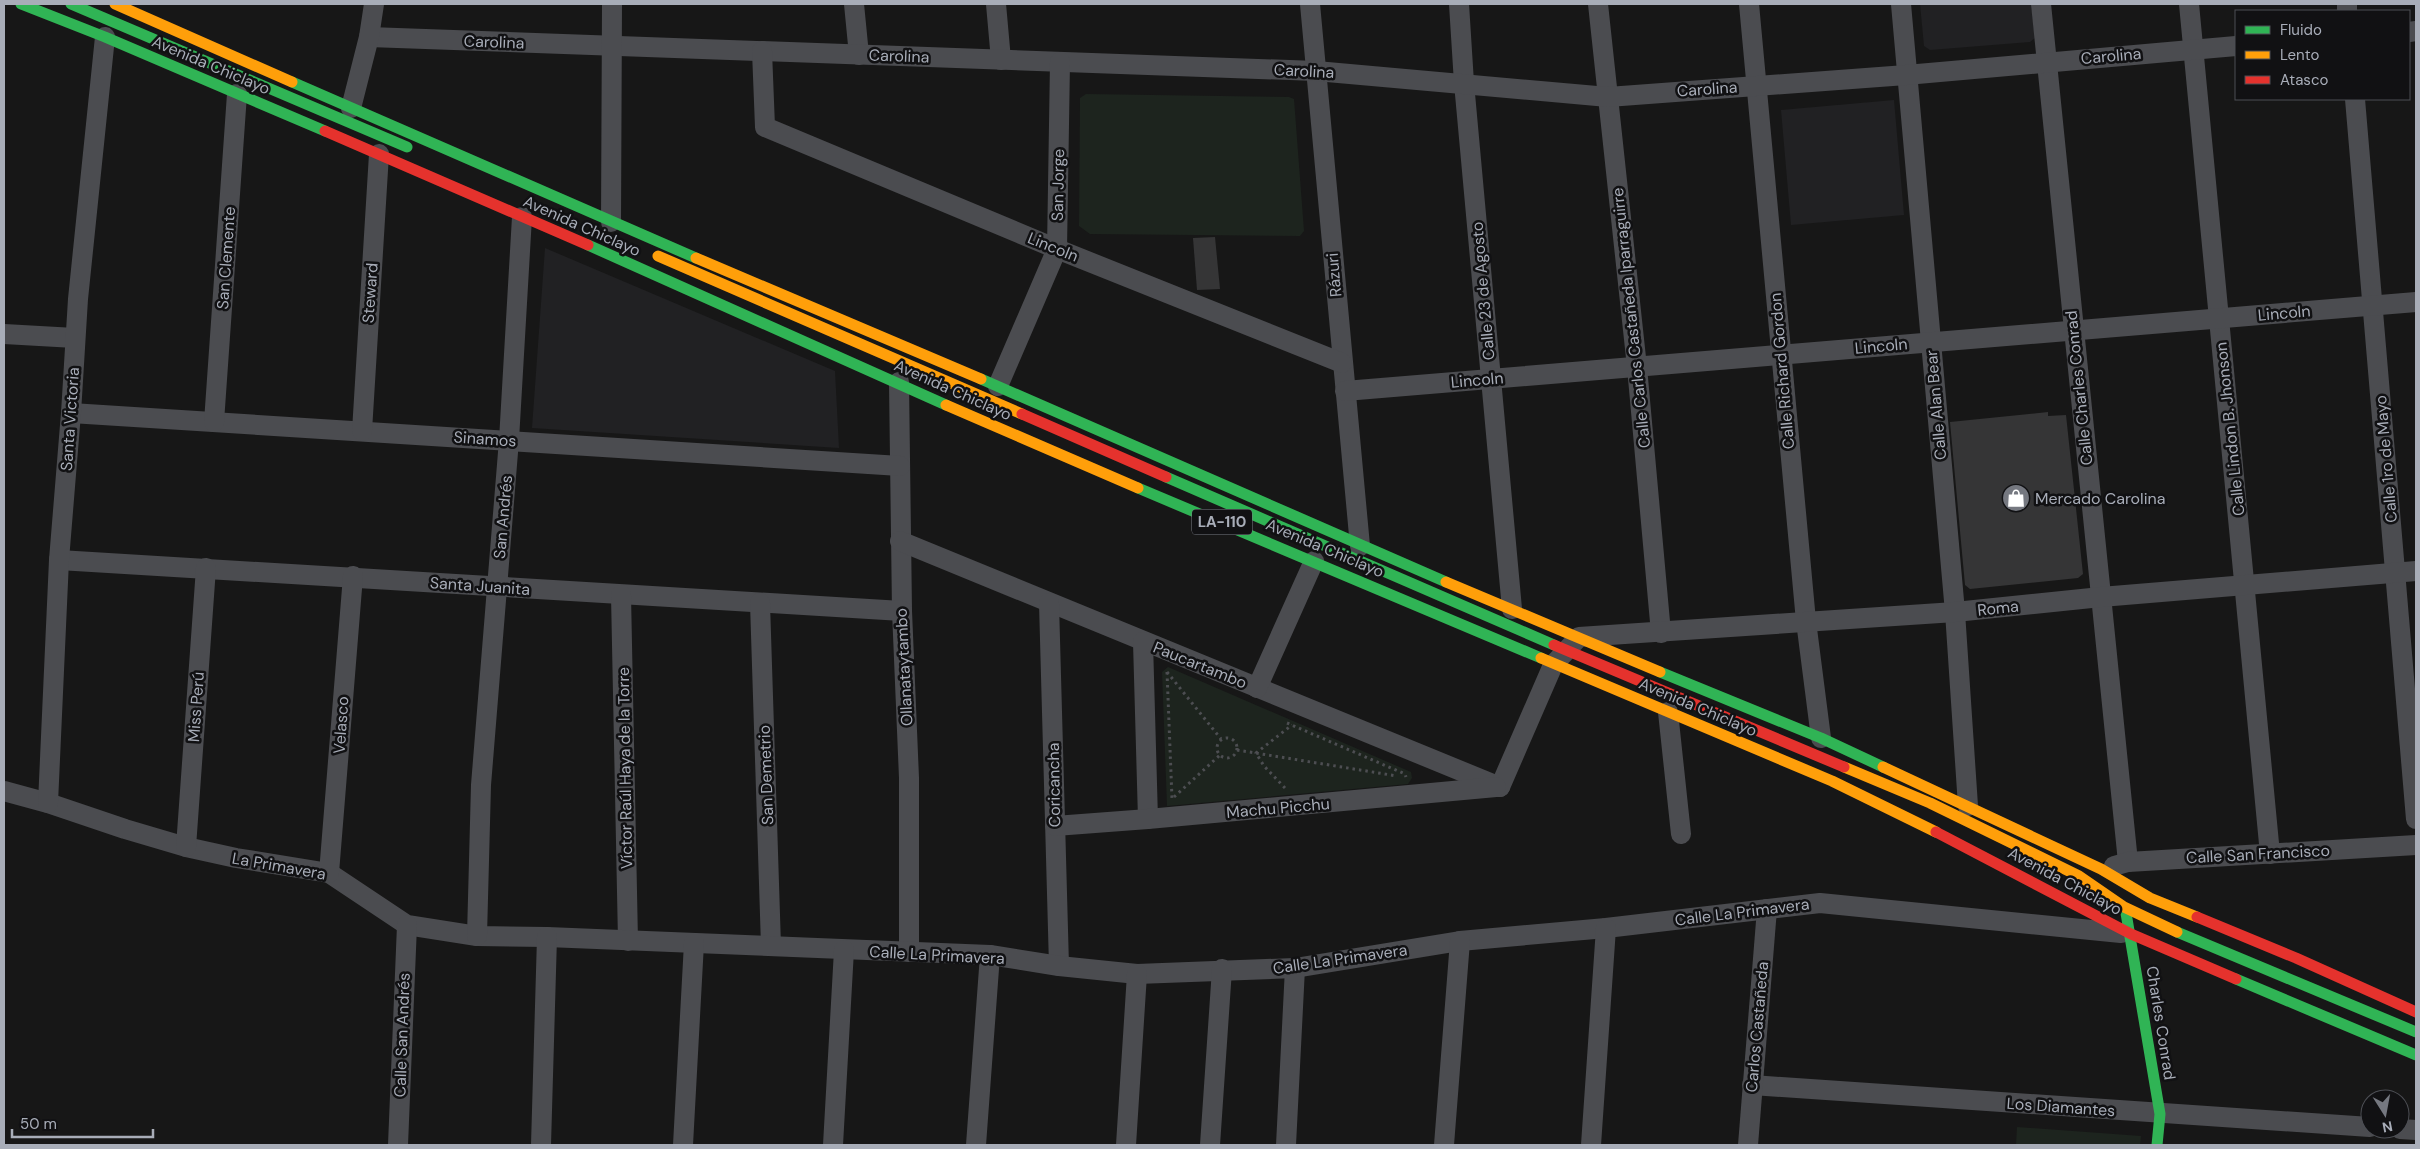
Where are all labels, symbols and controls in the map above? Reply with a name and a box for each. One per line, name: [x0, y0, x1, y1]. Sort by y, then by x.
legend: [2235, 10, 2410, 100]
text: Fluido: [2280, 20, 2322, 40]
street label: Carolina: [463, 30, 525, 54]
street label: Avenida Chiclayo: [149, 31, 273, 99]
street label: Carolina: [2080, 43, 2142, 69]
street label: Carolina: [868, 44, 930, 68]
text: Lento: [2280, 45, 2319, 65]
street label: Carolina: [1273, 59, 1335, 83]
text: Atasco: [2280, 70, 2328, 90]
street label: Carolina: [1676, 76, 1738, 102]
street label: San Jorge: [1047, 149, 1069, 221]
street label: Calle Carlos Castañeda Iparraguirre: [1607, 187, 1655, 449]
street label: Avenida Chiclayo: [520, 191, 644, 261]
street label: San Clemente: [212, 206, 240, 310]
street label: Calle 23 de Agosto: [1466, 221, 1500, 361]
street label: Lincoln: [1025, 227, 1081, 267]
street label: Rázuri: [1322, 252, 1346, 298]
street label: Steward: [357, 262, 383, 324]
street label: Calle Richard Gordon: [1765, 292, 1799, 450]
street label: Lincoln: [2257, 300, 2311, 326]
street label: Calle Charles Conrad: [2060, 309, 2098, 467]
street label: Lincoln: [1854, 333, 1908, 359]
street label: Calle Lindon B. Jhonson: [2210, 341, 2250, 517]
street label: Calle Alan Bear: [1921, 349, 1951, 461]
street label: Avenida Chiclayo: [891, 355, 1015, 425]
street label: Santa Victoria: [56, 366, 84, 472]
street label: Lincoln: [1450, 367, 1504, 393]
street label: Calle 1ro de Mayo: [2370, 394, 2402, 524]
street label: Sinamos: [453, 426, 517, 452]
street label: San Andrés: [489, 474, 517, 560]
shop icon: Mercado Carolina: [2001, 483, 2031, 513]
place label: Mercado Carolina: [2035, 488, 2165, 509]
road number: LA-110: [1192, 510, 1252, 534]
street label: Avenida Chiclayo: [1263, 514, 1387, 582]
street label: Santa Juanita: [429, 572, 531, 600]
street label: Roma: [1976, 595, 2020, 621]
street label: Ollanataytambo: [890, 607, 918, 727]
street label: Paucartambo: [1150, 637, 1250, 693]
street label: Víctor Raúl Haya de la Torre: [613, 667, 637, 869]
street label: Miss Perú: [183, 671, 209, 743]
street label: Avenida Chiclayo: [1636, 673, 1760, 741]
street label: Velasco: [329, 695, 353, 755]
street label: San Demetrio: [754, 725, 778, 825]
street label: Coricancha: [1043, 742, 1065, 828]
street label: Machu Picchu: [1225, 793, 1331, 823]
street label: Calle San Francisco: [2185, 840, 2331, 868]
street label: Avenida Chiclayo: [2004, 842, 2126, 920]
street label: La Primavera: [230, 847, 328, 885]
street label: Calle La Primavera: [1673, 893, 1811, 931]
street label: Calle La Primavera: [1271, 939, 1409, 979]
street label: Calle La Primavera: [869, 941, 1005, 969]
street label: Carlos Castañeda: [1741, 961, 1773, 1093]
street label: Charles Conrad: [2142, 965, 2180, 1081]
street label: Calle San Andrés: [389, 972, 415, 1098]
north arrow: [2360, 1089, 2410, 1139]
street label: Los Diamantes: [2006, 1093, 2116, 1121]
scale bar: [12, 1106, 154, 1138]
text: 50 m: [20, 1114, 57, 1134]
text: N: [2381, 1117, 2394, 1137]

